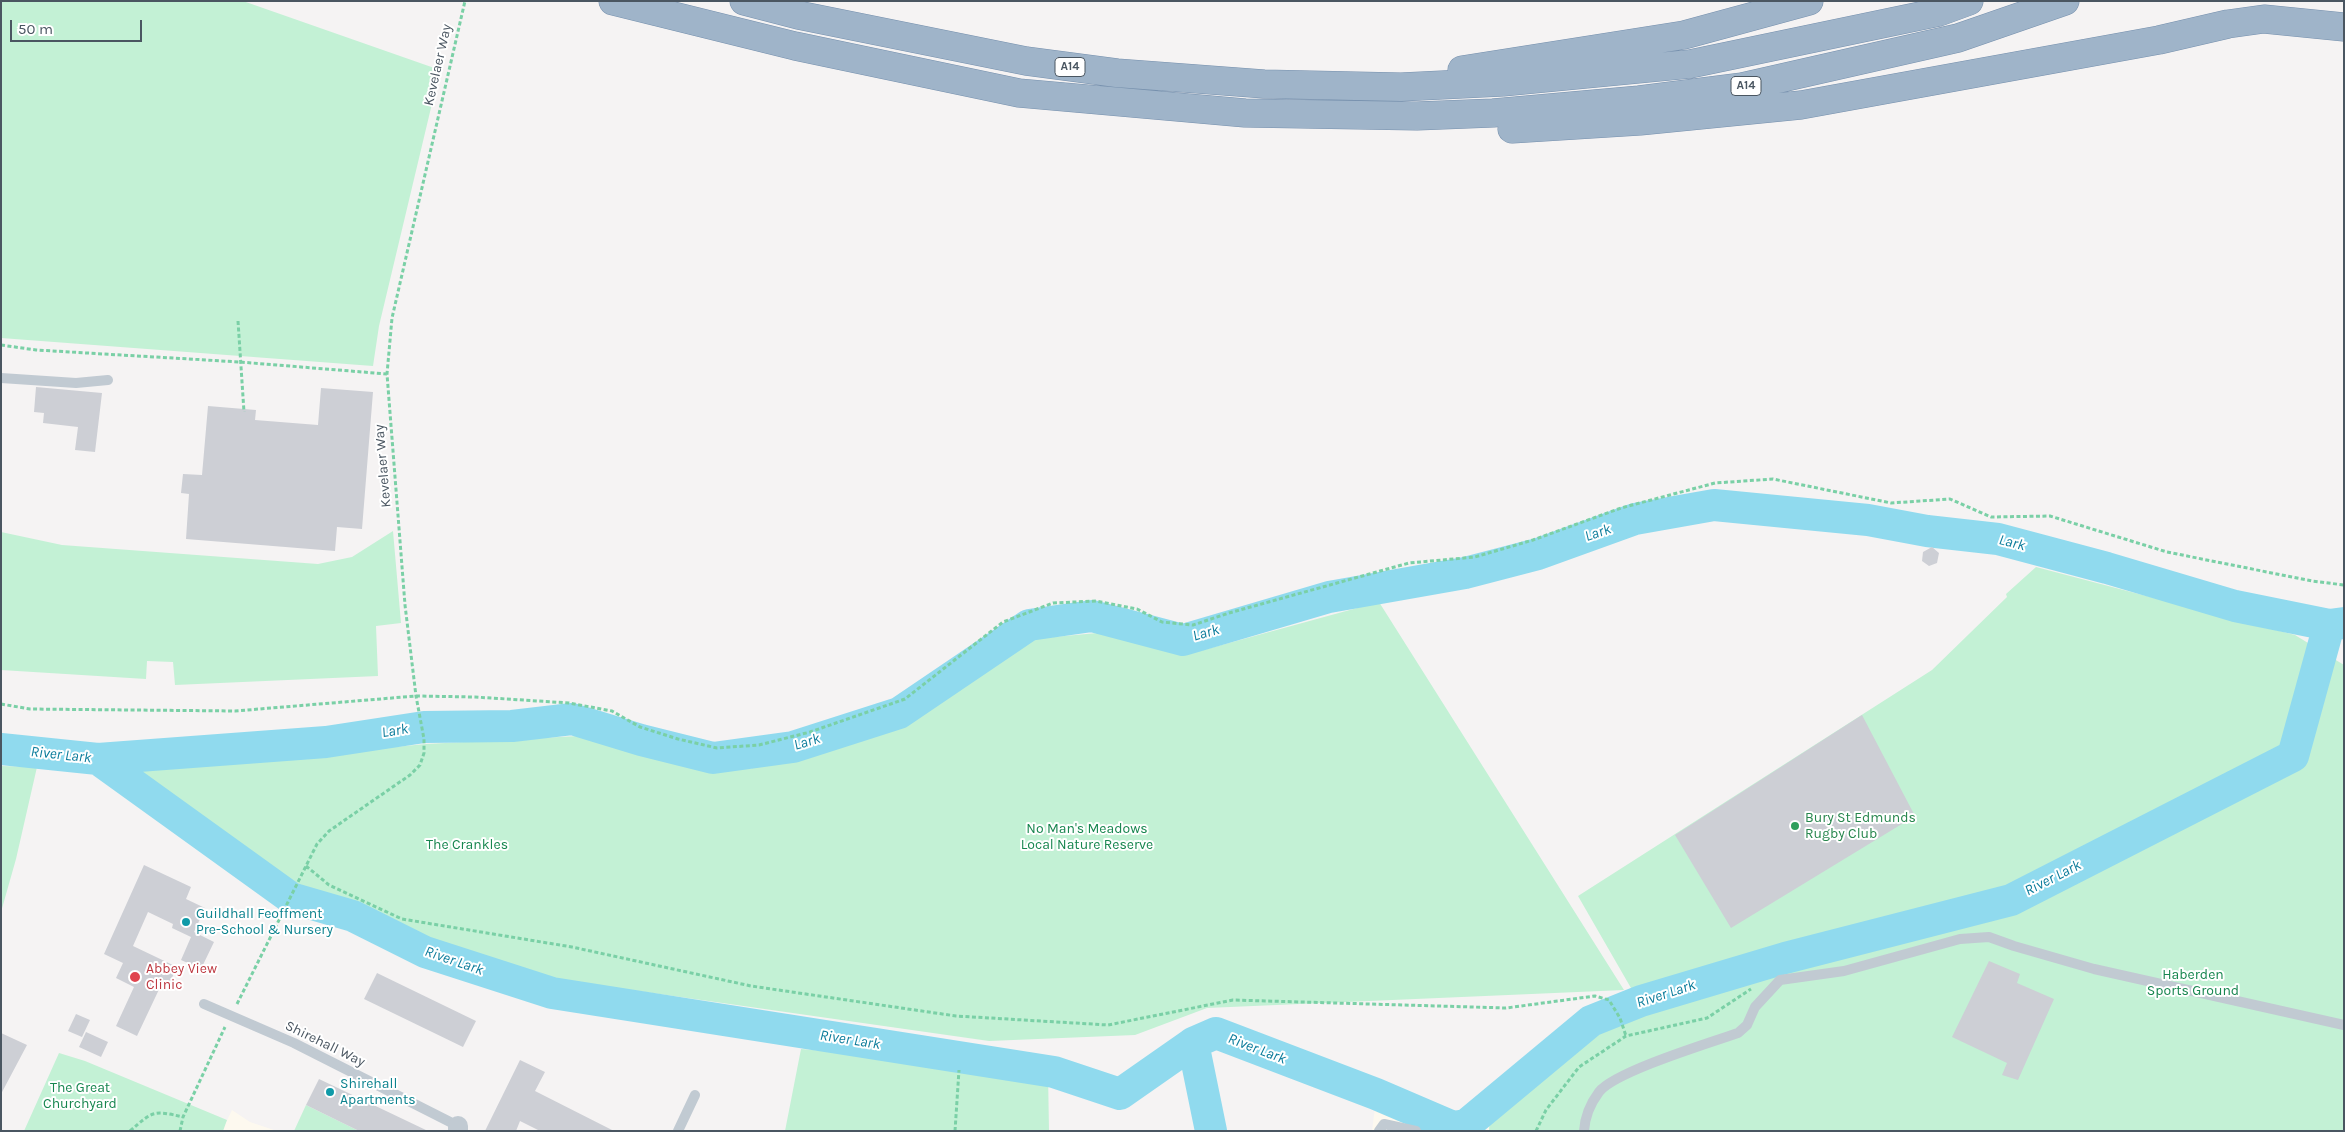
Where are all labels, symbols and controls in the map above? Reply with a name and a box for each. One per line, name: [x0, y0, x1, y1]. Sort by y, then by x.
scale bar: [12, 10, 145, 42]
text: 50 m: [18, 20, 53, 38]
street label: Kevelaer Way: [420, 22, 456, 108]
road number: A14: [1055, 58, 1085, 76]
road number: A14: [1731, 76, 1761, 95]
street label: Kevelaer Way: [371, 424, 395, 508]
water label: Lark: [1582, 520, 1614, 546]
water label: Lark: [1997, 531, 2027, 555]
water label: Lark: [1191, 621, 1221, 645]
water label: Lark: [380, 720, 410, 742]
water label: Lark: [792, 729, 822, 755]
water label: River Lark: [30, 743, 92, 767]
place label: Bury St Edmunds Rugby Club: [1805, 810, 1916, 842]
marker: Bury St Edmunds Rugby Club: [1789, 820, 1801, 832]
park label: No Man's Meadows Local Nature Reserve: [1021, 821, 1153, 854]
park label: The Crankles: [426, 837, 508, 853]
water label: River Lark: [2022, 856, 2084, 900]
place label: Guildhall Feoffment Pre-School & Nursery: [196, 906, 333, 939]
marker: Guildhall Feoffment Pre-School & Nursery: [180, 916, 192, 928]
water label: River Lark: [422, 943, 486, 979]
place label: Abbey View Clinic: [146, 961, 217, 994]
park label: Haberden Sports Ground: [2147, 967, 2239, 1000]
marker: Abbey View Clinic: [128, 970, 142, 984]
water label: River Lark: [1634, 976, 1698, 1012]
street label: Shirehall Way: [282, 1017, 368, 1071]
water label: River Lark: [818, 1026, 882, 1054]
water label: River Lark: [1225, 1030, 1289, 1068]
place label: Shirehall Apartments: [340, 1076, 416, 1108]
park label: The Great Churchyard: [43, 1080, 117, 1112]
marker: Shirehall Apartments: [324, 1086, 336, 1098]

